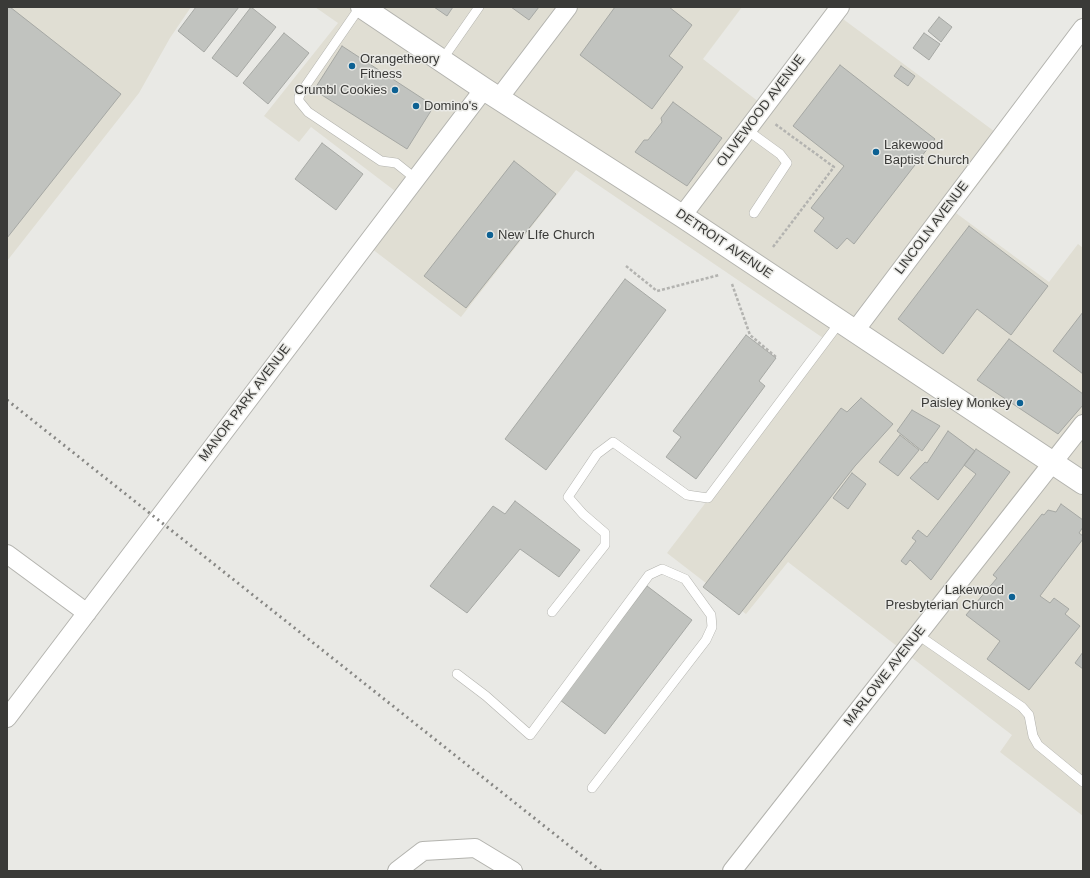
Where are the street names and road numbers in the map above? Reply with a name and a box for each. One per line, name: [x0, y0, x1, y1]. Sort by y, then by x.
street label: OLIVEWOOD AVENUE: [714, 52, 808, 170]
street label: LINCOLN AVENUE: [892, 178, 972, 278]
street label: DETROIT AVENUE: [673, 206, 775, 282]
street label: MANOR PARK AVENUE: [196, 341, 294, 465]
street label: MARLOWE AVENUE: [841, 623, 929, 729]

